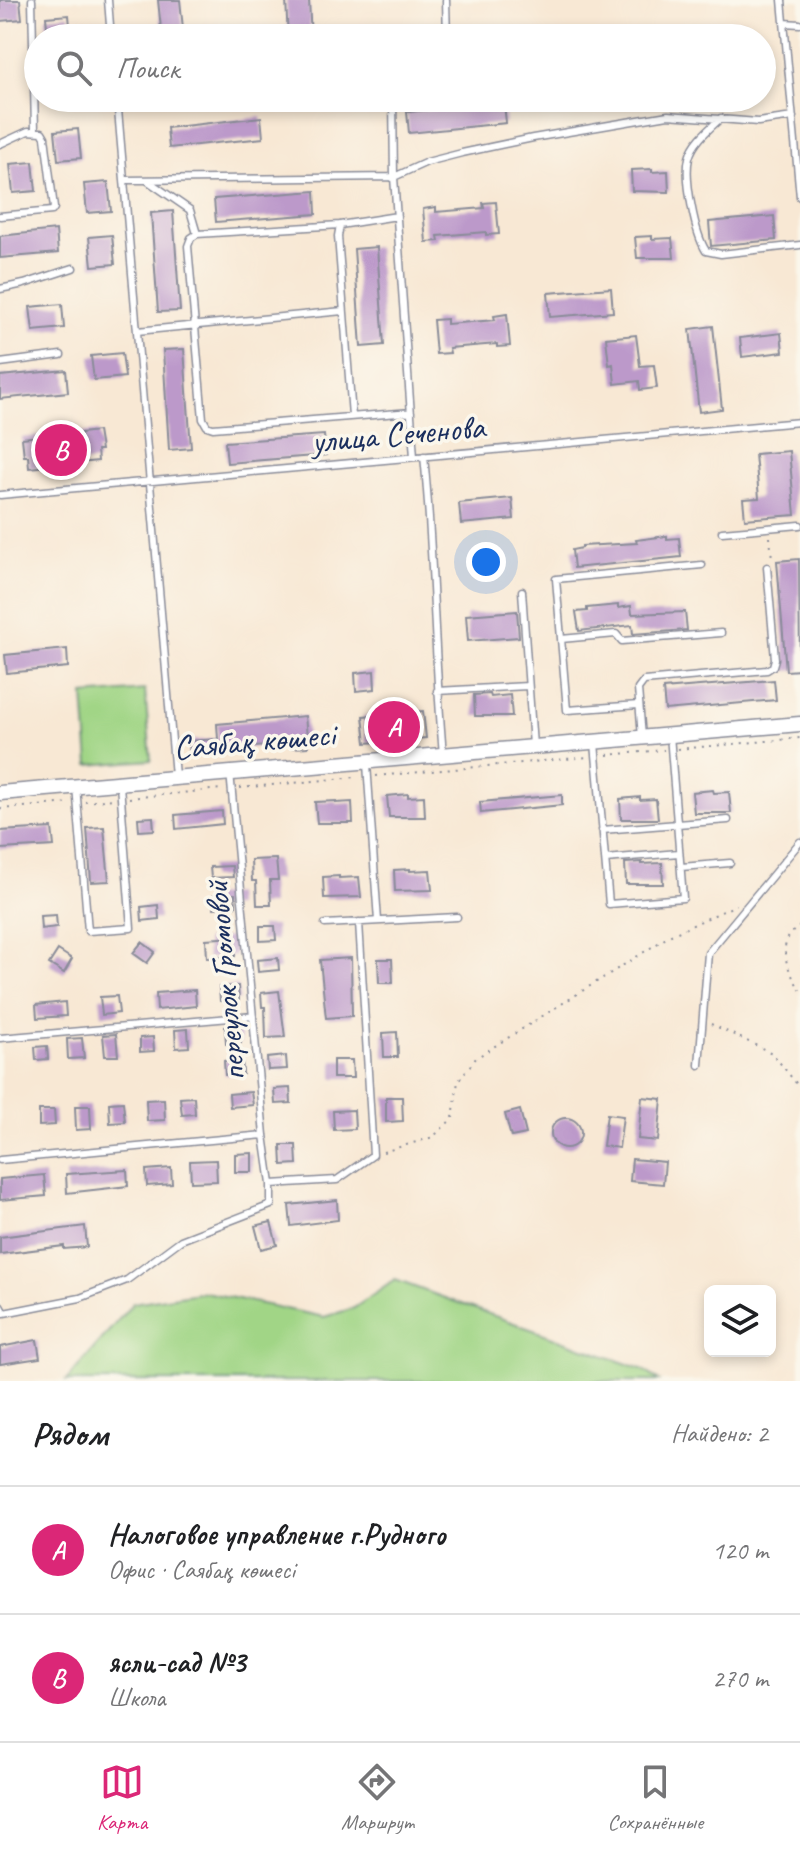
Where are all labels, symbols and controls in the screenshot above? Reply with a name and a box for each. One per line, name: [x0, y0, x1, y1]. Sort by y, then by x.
search box: [24, 24, 776, 112]
icon: search: [52, 46, 96, 90]
text: Поиск: [116, 49, 179, 87]
street label: улица Сеченова: [308, 404, 489, 463]
pin: B: [35, 420, 87, 480]
your location: [466, 542, 506, 582]
pin: A: [368, 697, 420, 757]
street label: Саябақ көшесі: [172, 712, 340, 769]
street label: переулок Громовой: [194, 877, 255, 1083]
map controls: [704, 1285, 776, 1357]
button: layers: [704, 1285, 776, 1357]
text: Рядом: [32, 1412, 108, 1455]
text: Найдено: 2: [671, 1417, 768, 1450]
text: Налоговое управление г.Рудного: [108, 1515, 446, 1553]
text: A: [51, 1534, 65, 1567]
text: 120 m: [712, 1534, 768, 1567]
text: Офис · Саябақ көшесі: [108, 1553, 295, 1586]
text: ясли-сад №3: [108, 1643, 246, 1681]
text: B: [51, 1662, 65, 1695]
text: 270 m: [712, 1662, 768, 1695]
text: Школа: [108, 1681, 165, 1714]
tab: Карта: [97, 1760, 147, 1836]
tab: Маршрут: [341, 1760, 414, 1836]
tab: Сохранённые: [608, 1760, 703, 1836]

